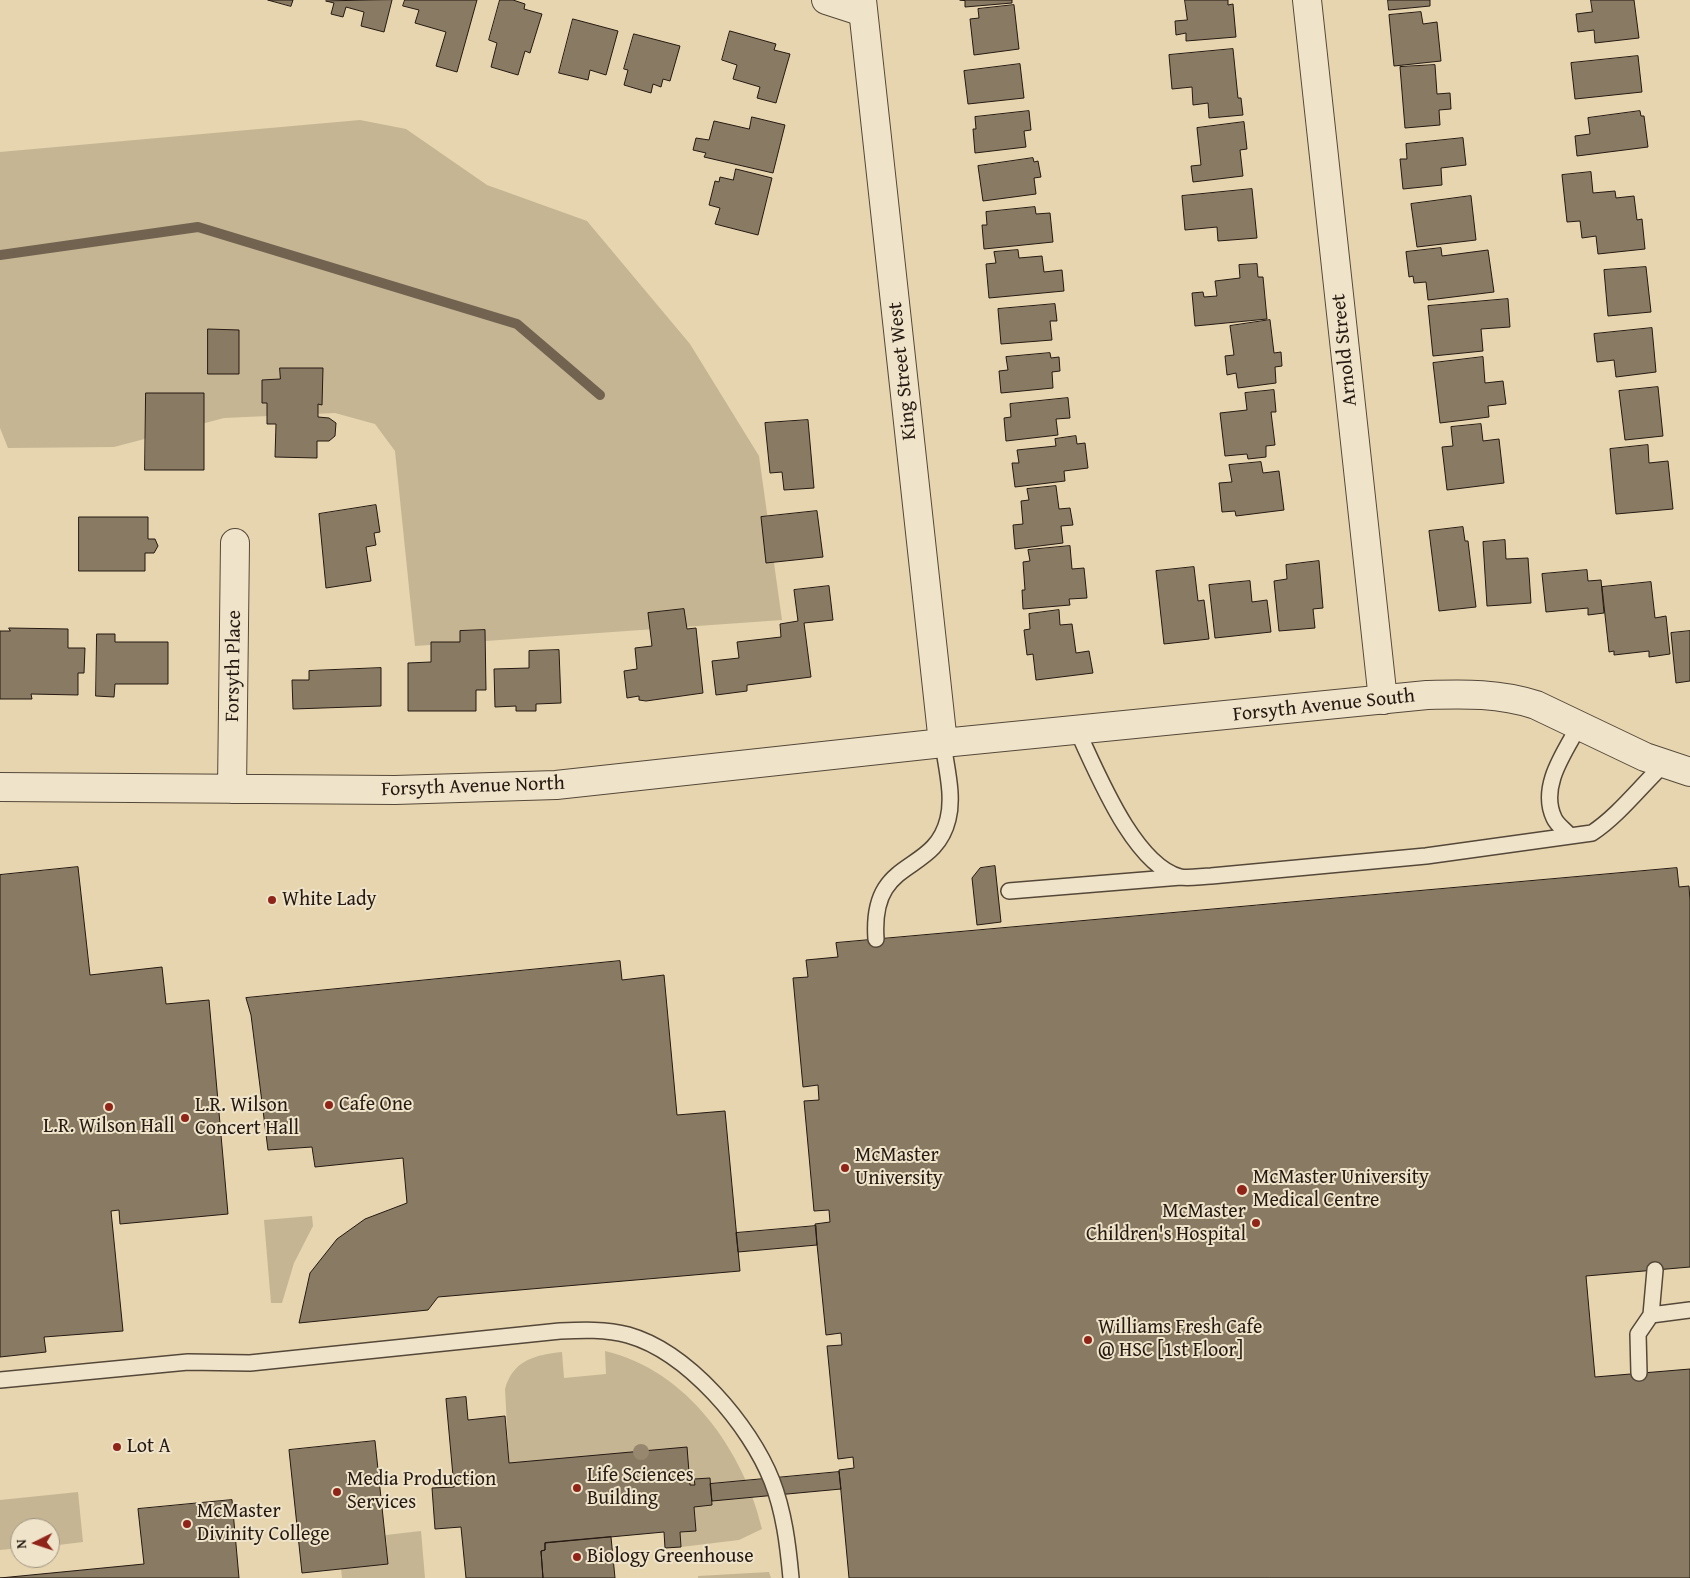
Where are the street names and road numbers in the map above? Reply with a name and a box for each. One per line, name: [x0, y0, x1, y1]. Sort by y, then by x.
street label: Arnold Street: [1327, 293, 1363, 407]
street label: King Street West: [884, 301, 922, 441]
street label: Forsyth Place: [221, 610, 247, 722]
street label: Forsyth Avenue South: [1232, 685, 1416, 727]
street label: Forsyth Avenue North: [381, 772, 565, 802]

